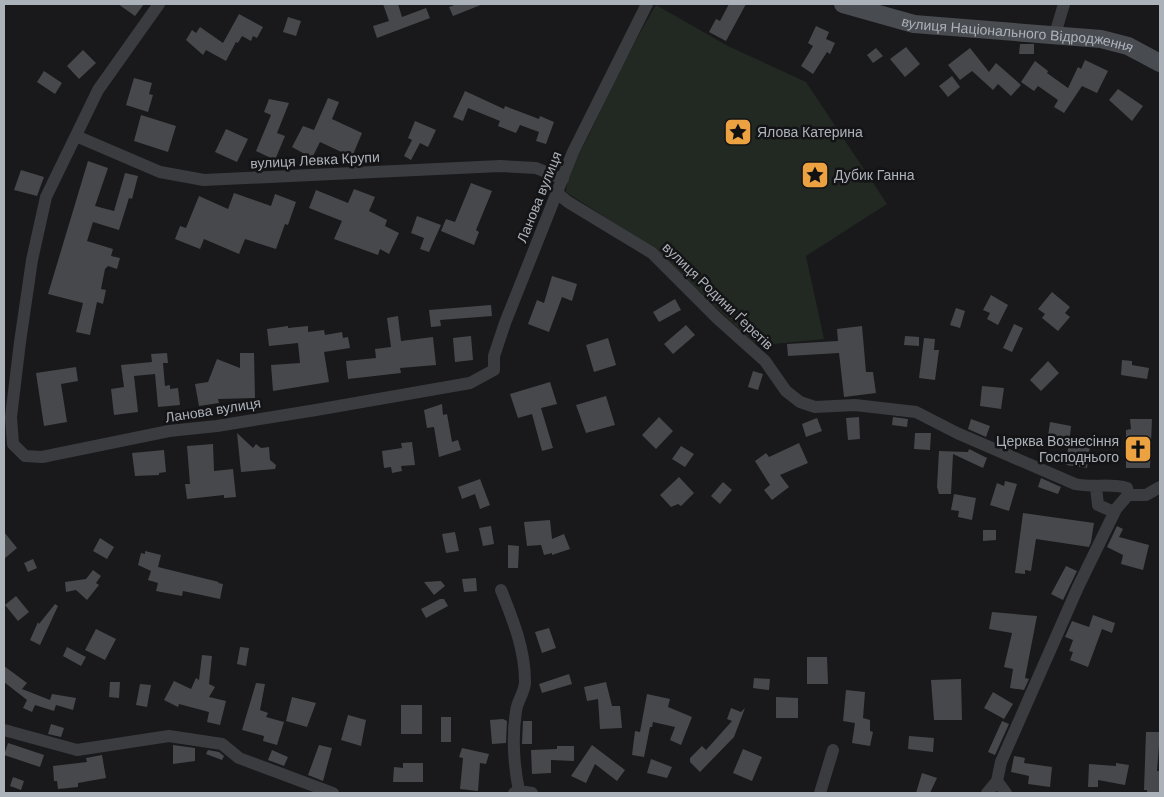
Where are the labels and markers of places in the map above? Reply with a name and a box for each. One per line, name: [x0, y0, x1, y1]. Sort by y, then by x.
place icon: Ялова Катерина: [723, 117, 753, 147]
place label: Ялова Катерина: [757, 123, 863, 141]
place icon: Дубик Ганна: [800, 160, 830, 190]
place label: Дубик Ганна: [834, 166, 915, 184]
place label: Церква Вознесіння Господнього: [996, 432, 1119, 466]
church icon: Церква Вознесіння Господнього: [1123, 434, 1153, 464]

